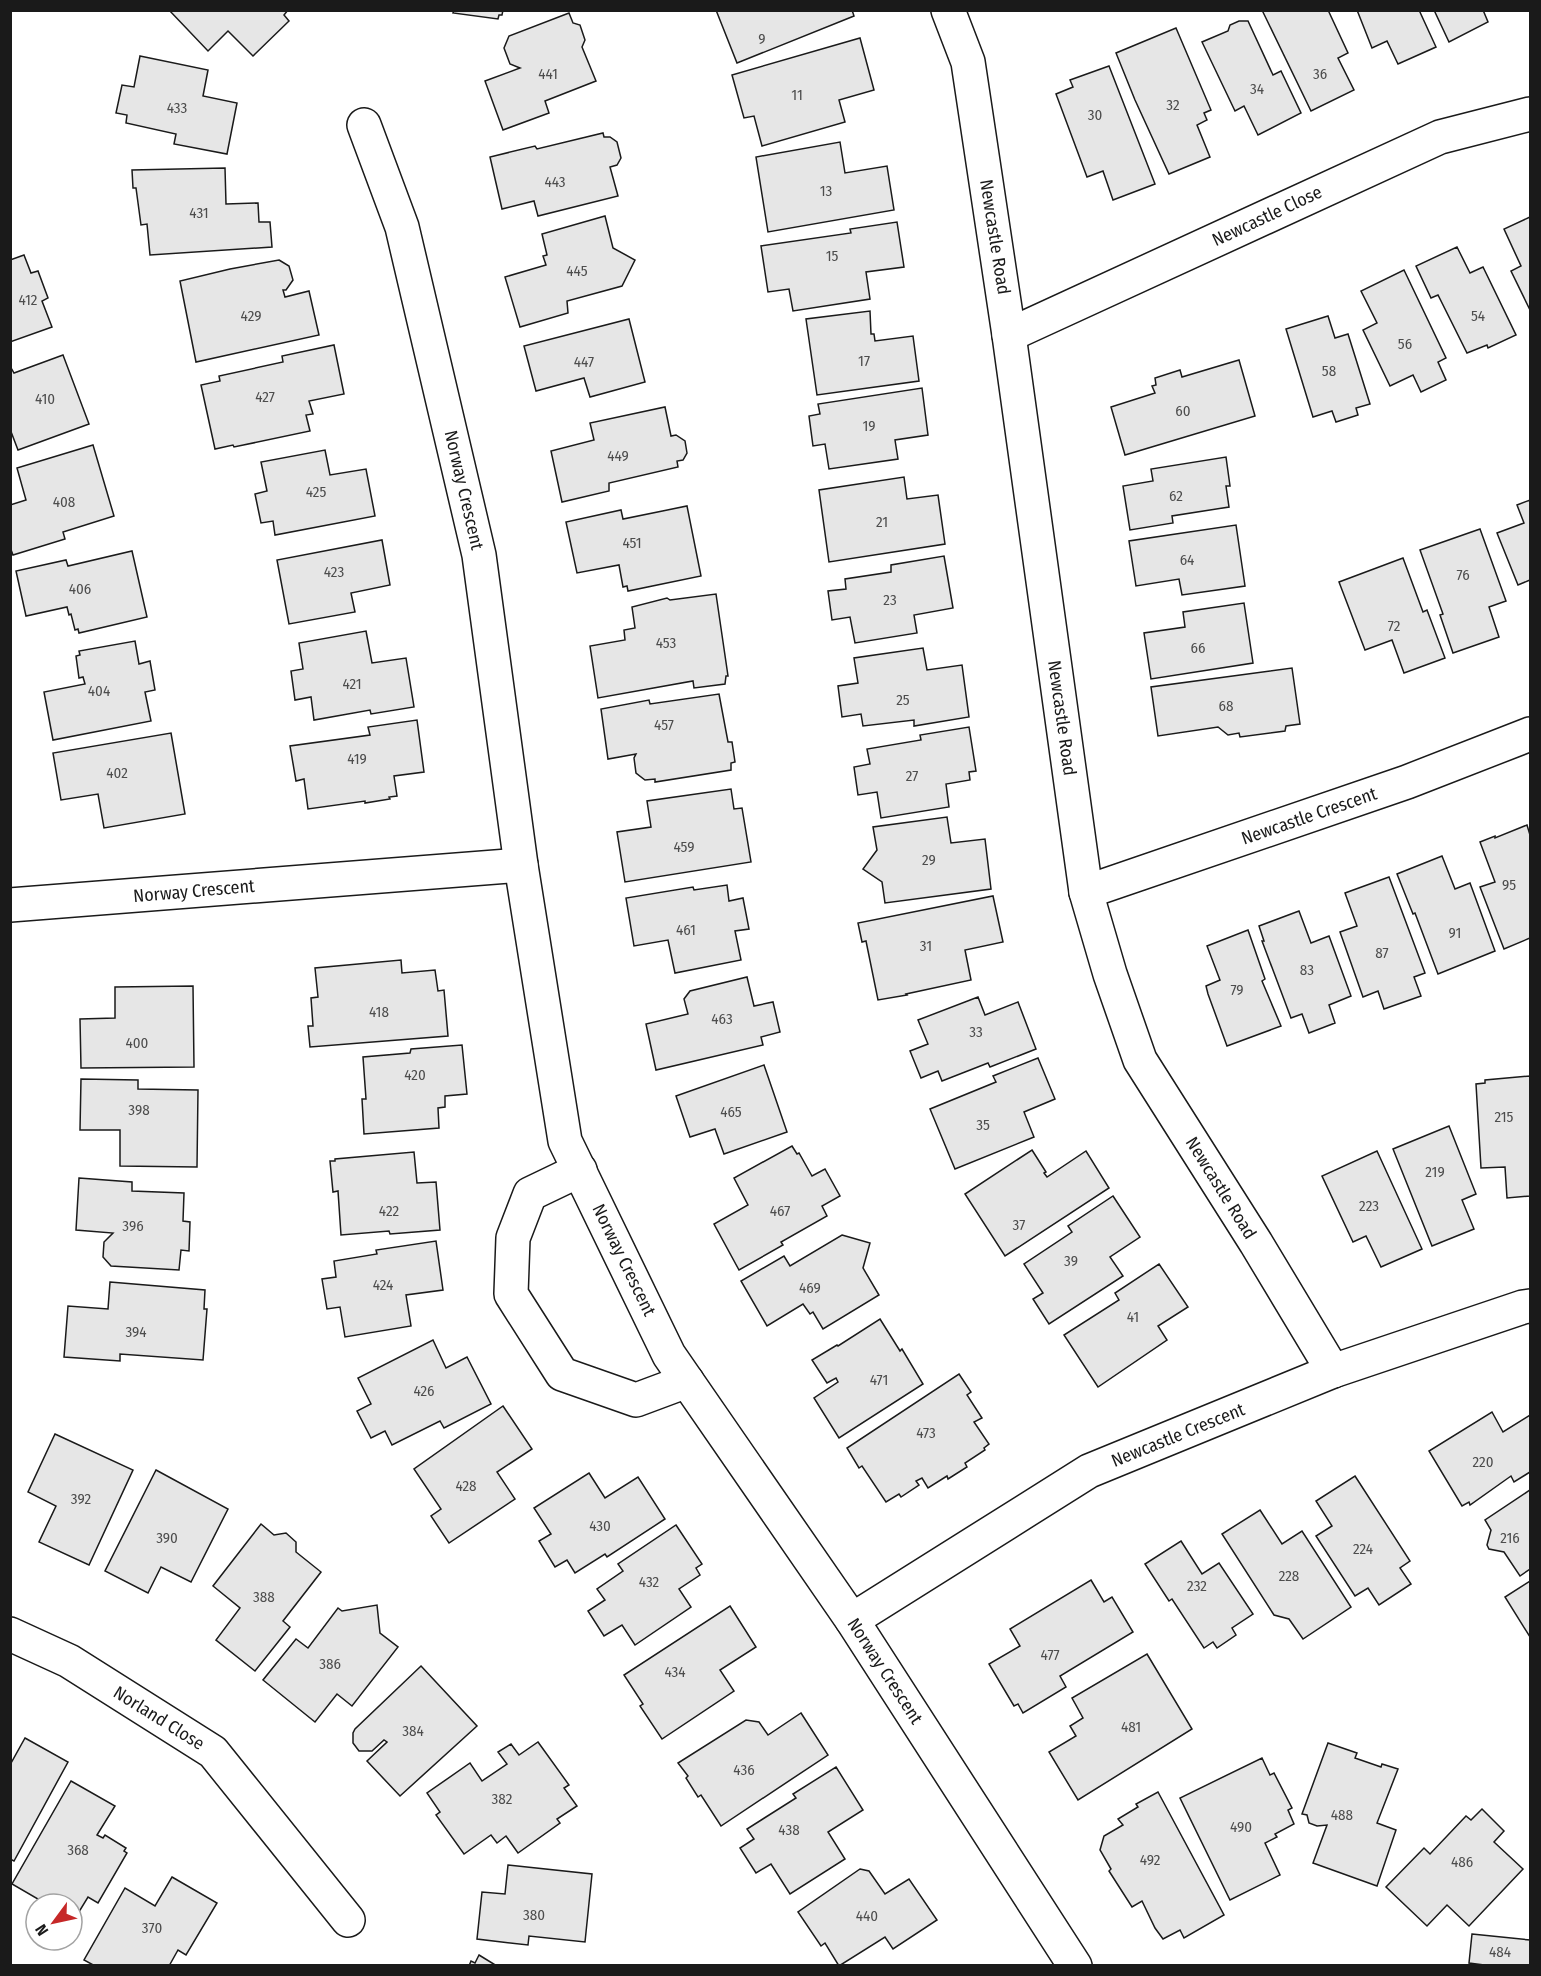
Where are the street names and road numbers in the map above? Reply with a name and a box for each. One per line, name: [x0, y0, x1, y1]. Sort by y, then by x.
street label: Newcastle Road: [975, 178, 1015, 296]
street label: Newcastle Close: [1209, 181, 1326, 251]
street label: Norway Crescent: [440, 428, 488, 552]
street label: Newcastle Road: [1043, 659, 1081, 777]
street label: Newcastle Crescent: [1238, 782, 1380, 849]
street label: Norway Crescent: [132, 875, 256, 907]
street label: Newcastle Road: [1181, 1133, 1261, 1243]
street label: Norway Crescent: [587, 1200, 661, 1320]
street label: Newcastle Crescent: [1108, 1398, 1248, 1472]
street label: Norway Crescent: [843, 1614, 927, 1728]
street label: Norland Close: [109, 1681, 209, 1755]

